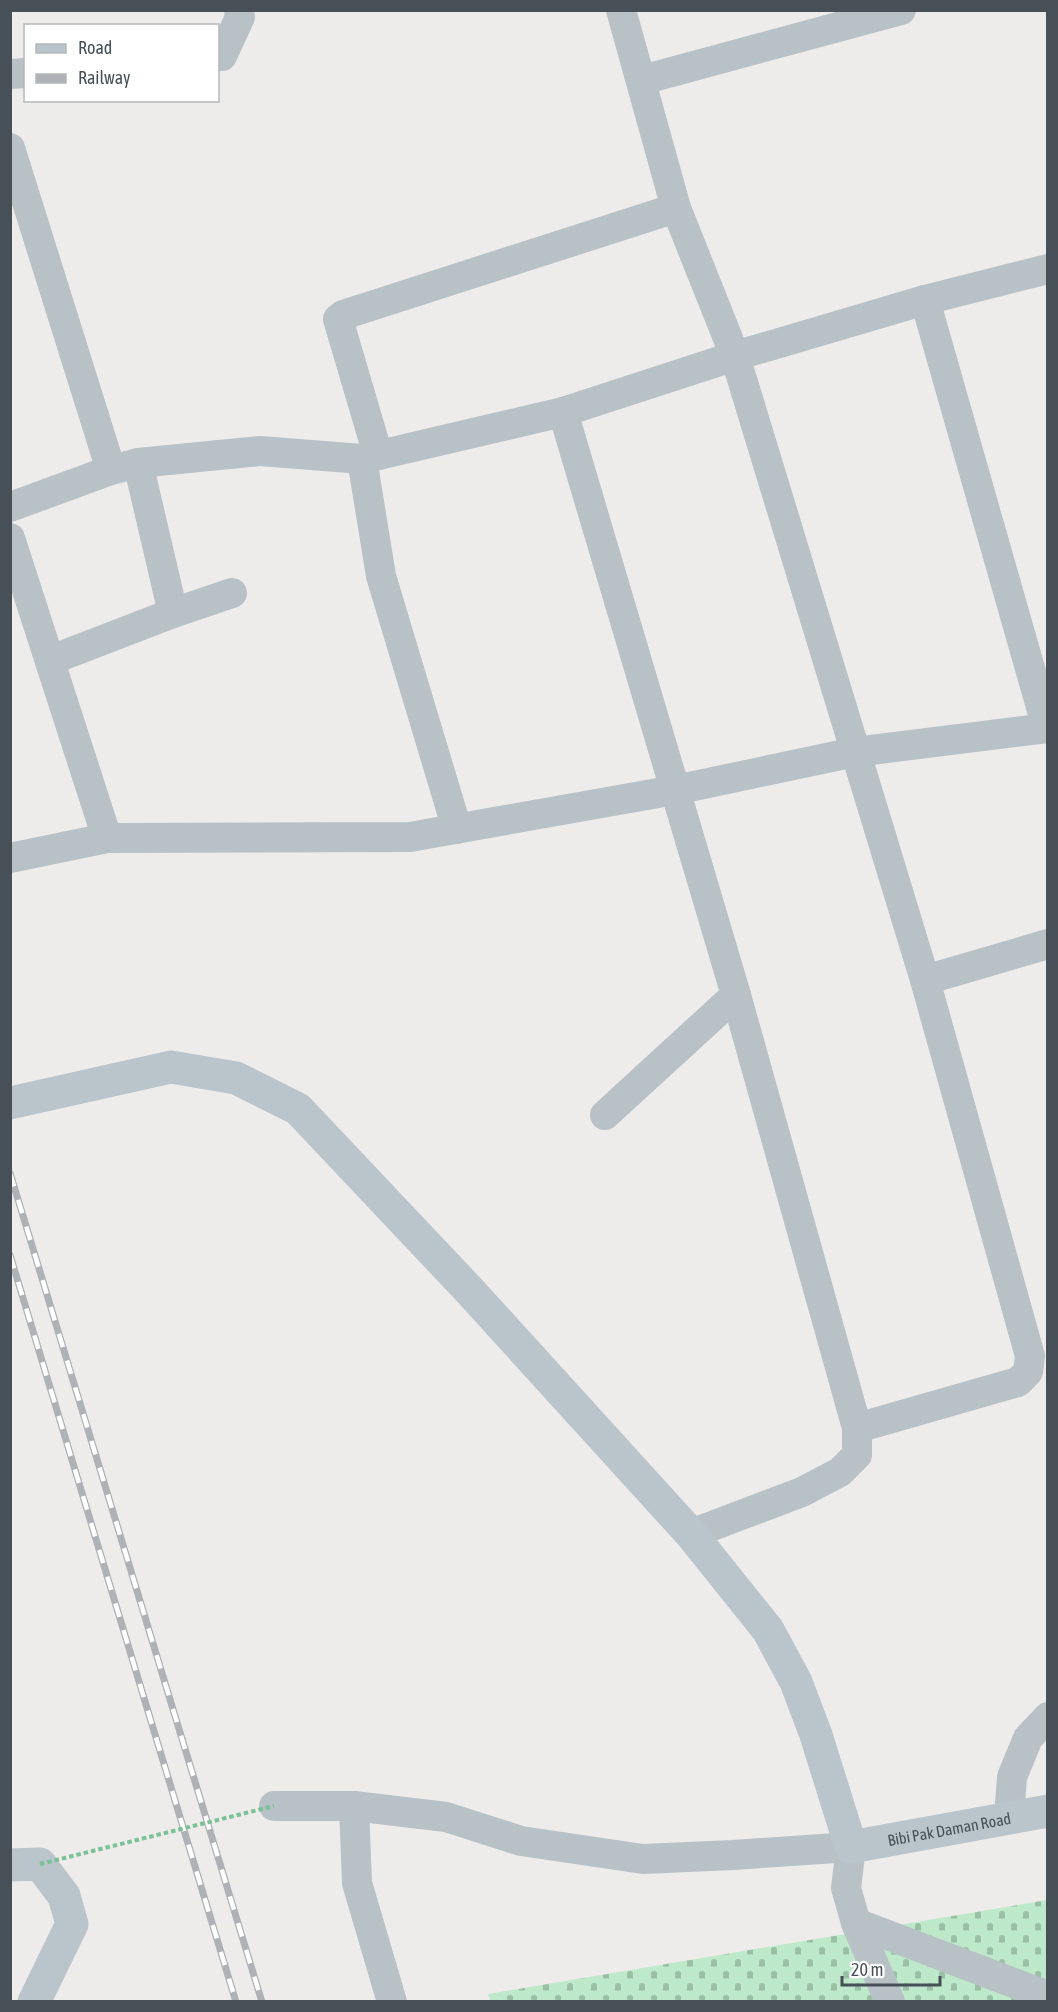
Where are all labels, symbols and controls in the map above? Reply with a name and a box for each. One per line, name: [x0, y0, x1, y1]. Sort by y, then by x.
legend: [24, 24, 219, 102]
text: Road: [78, 37, 112, 58]
text: Railway: [78, 67, 130, 88]
street label: Bibi Pak Daman Road: [886, 1809, 1012, 1849]
scale bar: [842, 1949, 940, 1987]
text: 20 m: [851, 1959, 883, 1980]

